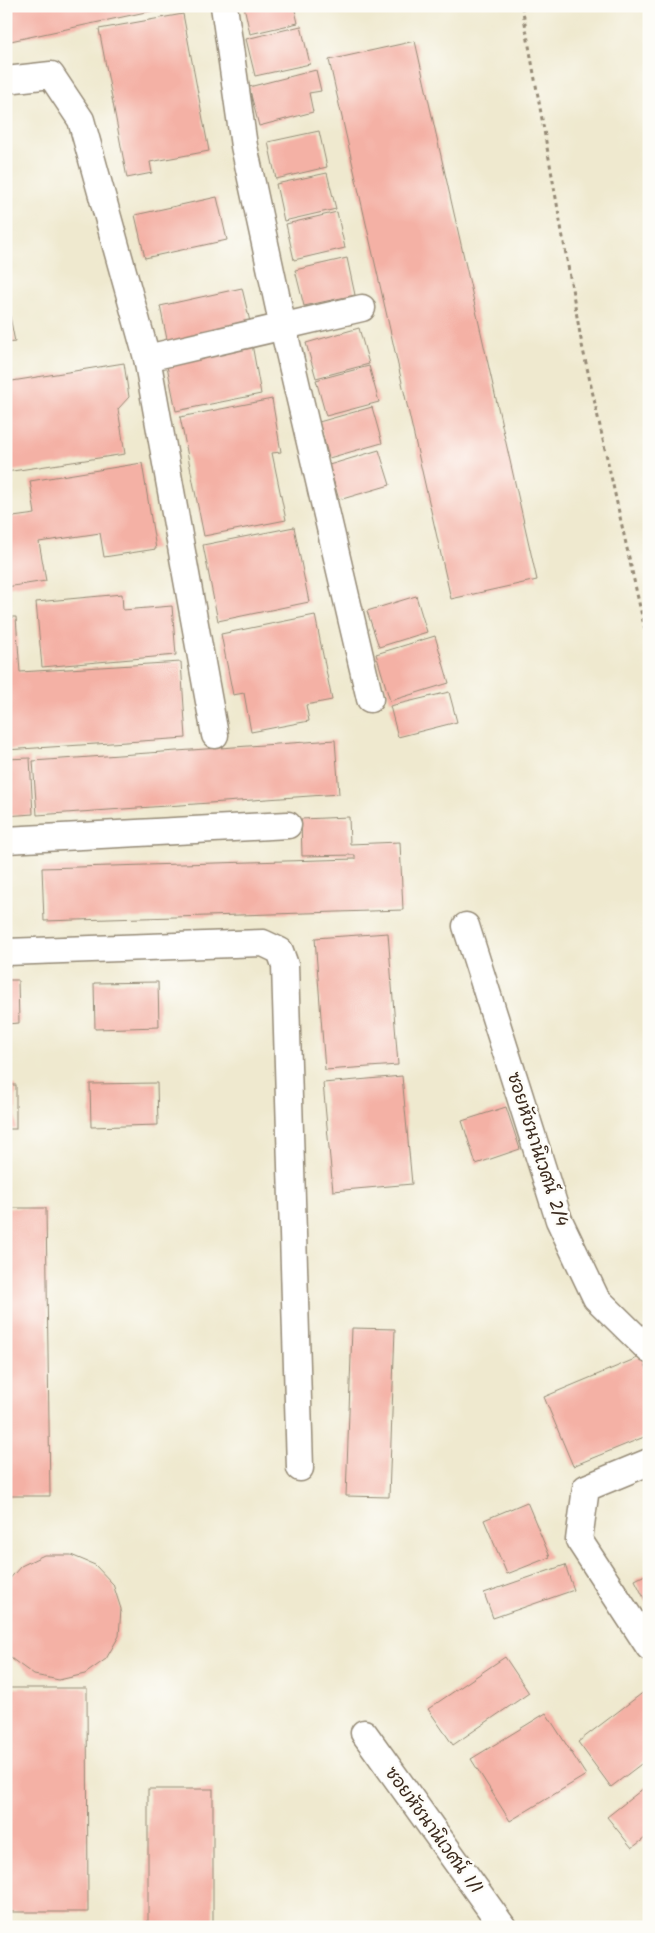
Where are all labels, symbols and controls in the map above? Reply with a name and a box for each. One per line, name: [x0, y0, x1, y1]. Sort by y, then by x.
street label: ซอยหัชนานิเวศน์ 2/4: [498, 1069, 575, 1230]
street label: ซอยหัชนานิเวศน์ 1/1: [376, 1761, 489, 1901]

